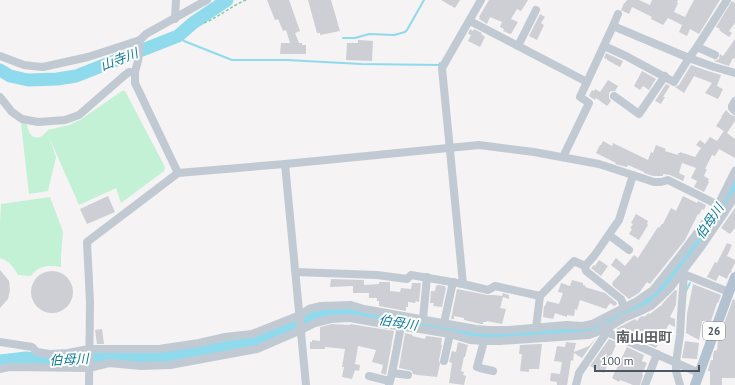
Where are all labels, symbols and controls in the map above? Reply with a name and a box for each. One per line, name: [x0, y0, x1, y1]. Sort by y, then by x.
water label: 山寺川: [98, 44, 142, 74]
water label: 伯母川: [691, 199, 728, 242]
water label: 伯母川: [377, 311, 420, 334]
road number: 26: [703, 322, 725, 340]
district label: 南山田町: [616, 328, 672, 346]
scale bar: [595, 347, 699, 373]
water label: 伯母川: [49, 350, 91, 369]
text: 100 m: [601, 353, 634, 368]

